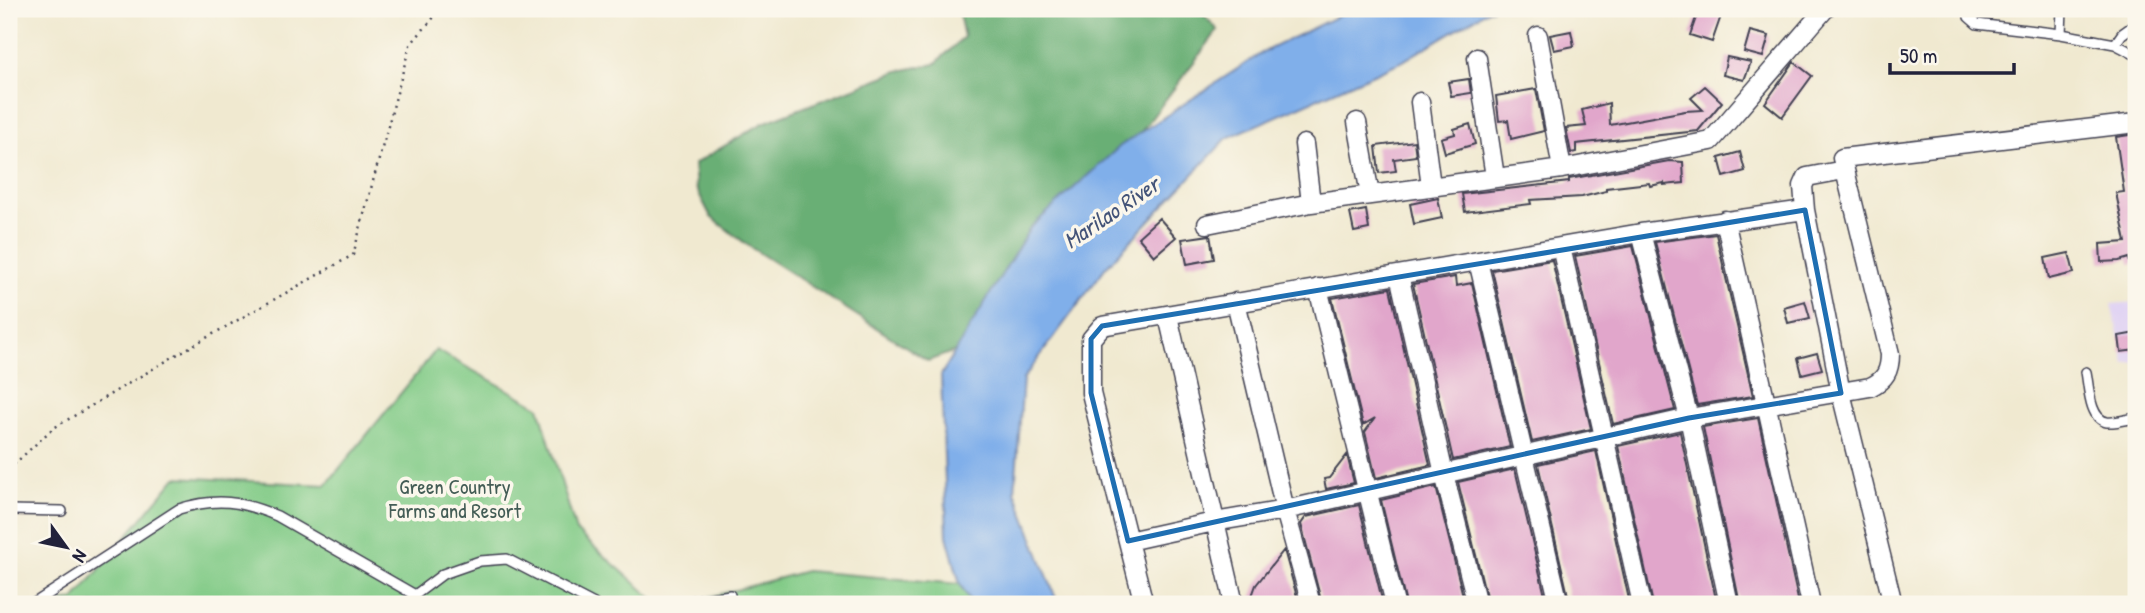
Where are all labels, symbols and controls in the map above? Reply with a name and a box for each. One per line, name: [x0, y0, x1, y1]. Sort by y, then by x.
scale bar: [1890, 32, 2014, 76]
text: 50 m: [1900, 41, 1937, 70]
water label: Marilao River: [1057, 167, 1168, 255]
park label: Green Country Farms and Resort: [388, 472, 522, 525]
north arrow: [32, 512, 102, 582]
text: N: [67, 545, 94, 568]

